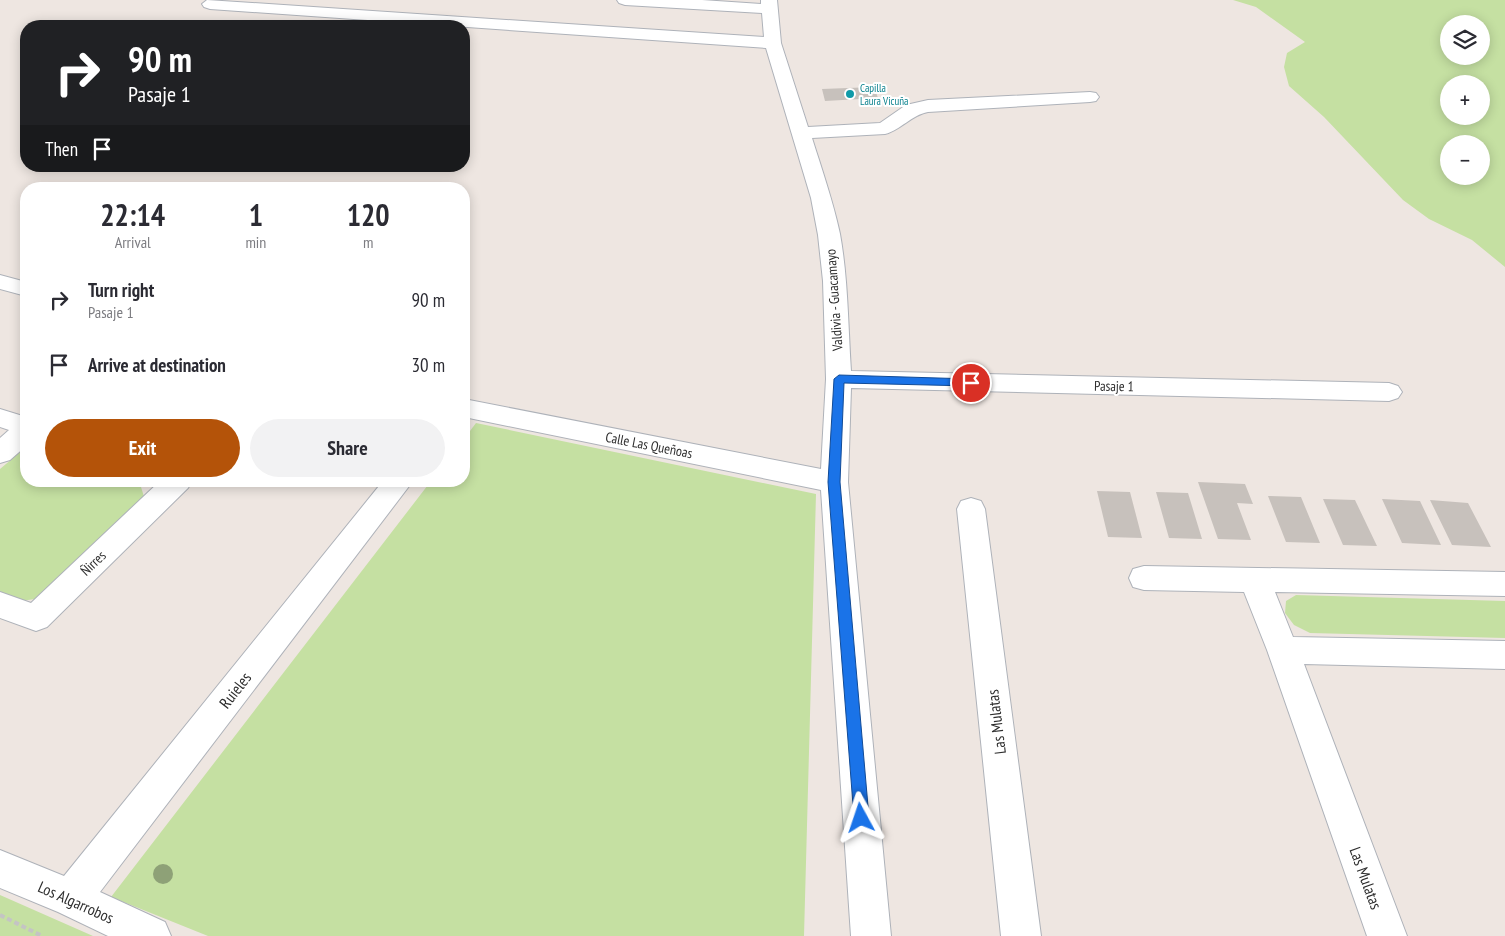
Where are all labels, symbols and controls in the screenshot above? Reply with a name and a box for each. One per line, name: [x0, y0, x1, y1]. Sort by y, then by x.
map controls: [1440, 15, 1490, 185]
button: layers: [1440, 15, 1490, 65]
text: 90 m: [128, 36, 192, 82]
icon: right: [45, 40, 110, 105]
button: +: [1440, 75, 1490, 125]
text: Pasaje 1: [128, 80, 191, 108]
place label: Capilla Laura Vicuña: [860, 81, 908, 108]
marker: Capilla Laura Vicuña: [844, 88, 856, 100]
icon: arrive: [88, 135, 116, 163]
button: −: [1440, 135, 1490, 185]
text: Then: [45, 137, 78, 161]
text: 22:14: [100, 195, 165, 234]
text: 1: [249, 195, 263, 234]
text: 120: [347, 195, 390, 234]
text: Arrival: [115, 232, 151, 252]
text: min: [245, 232, 266, 252]
text: m: [363, 232, 373, 252]
street label: Valdivia - Guacamayo: [821, 248, 847, 353]
text: Turn right: [88, 278, 154, 302]
icon: right: [45, 286, 73, 314]
text: 90 m: [412, 288, 445, 312]
text: Pasaje 1: [88, 302, 134, 322]
icon: arrive: [45, 351, 73, 379]
text: Arrive at destination: [88, 353, 226, 377]
text: 30 m: [412, 353, 445, 377]
pin: [950, 362, 992, 404]
icon: arrive: [957, 369, 985, 397]
street label: Pasaje 1: [1094, 377, 1134, 395]
button: Exit: [45, 419, 240, 477]
button: Share: [250, 419, 445, 477]
street label: Calle Las Queñoas: [604, 428, 694, 462]
street label: Ñirres: [76, 546, 110, 579]
street label: Ruieles: [215, 668, 255, 712]
street label: Las Mulatas: [982, 688, 1010, 756]
position arrow: [834, 791, 886, 843]
street label: Las Mulatas: [1345, 844, 1387, 912]
street label: Los Algarrobos: [35, 876, 117, 928]

